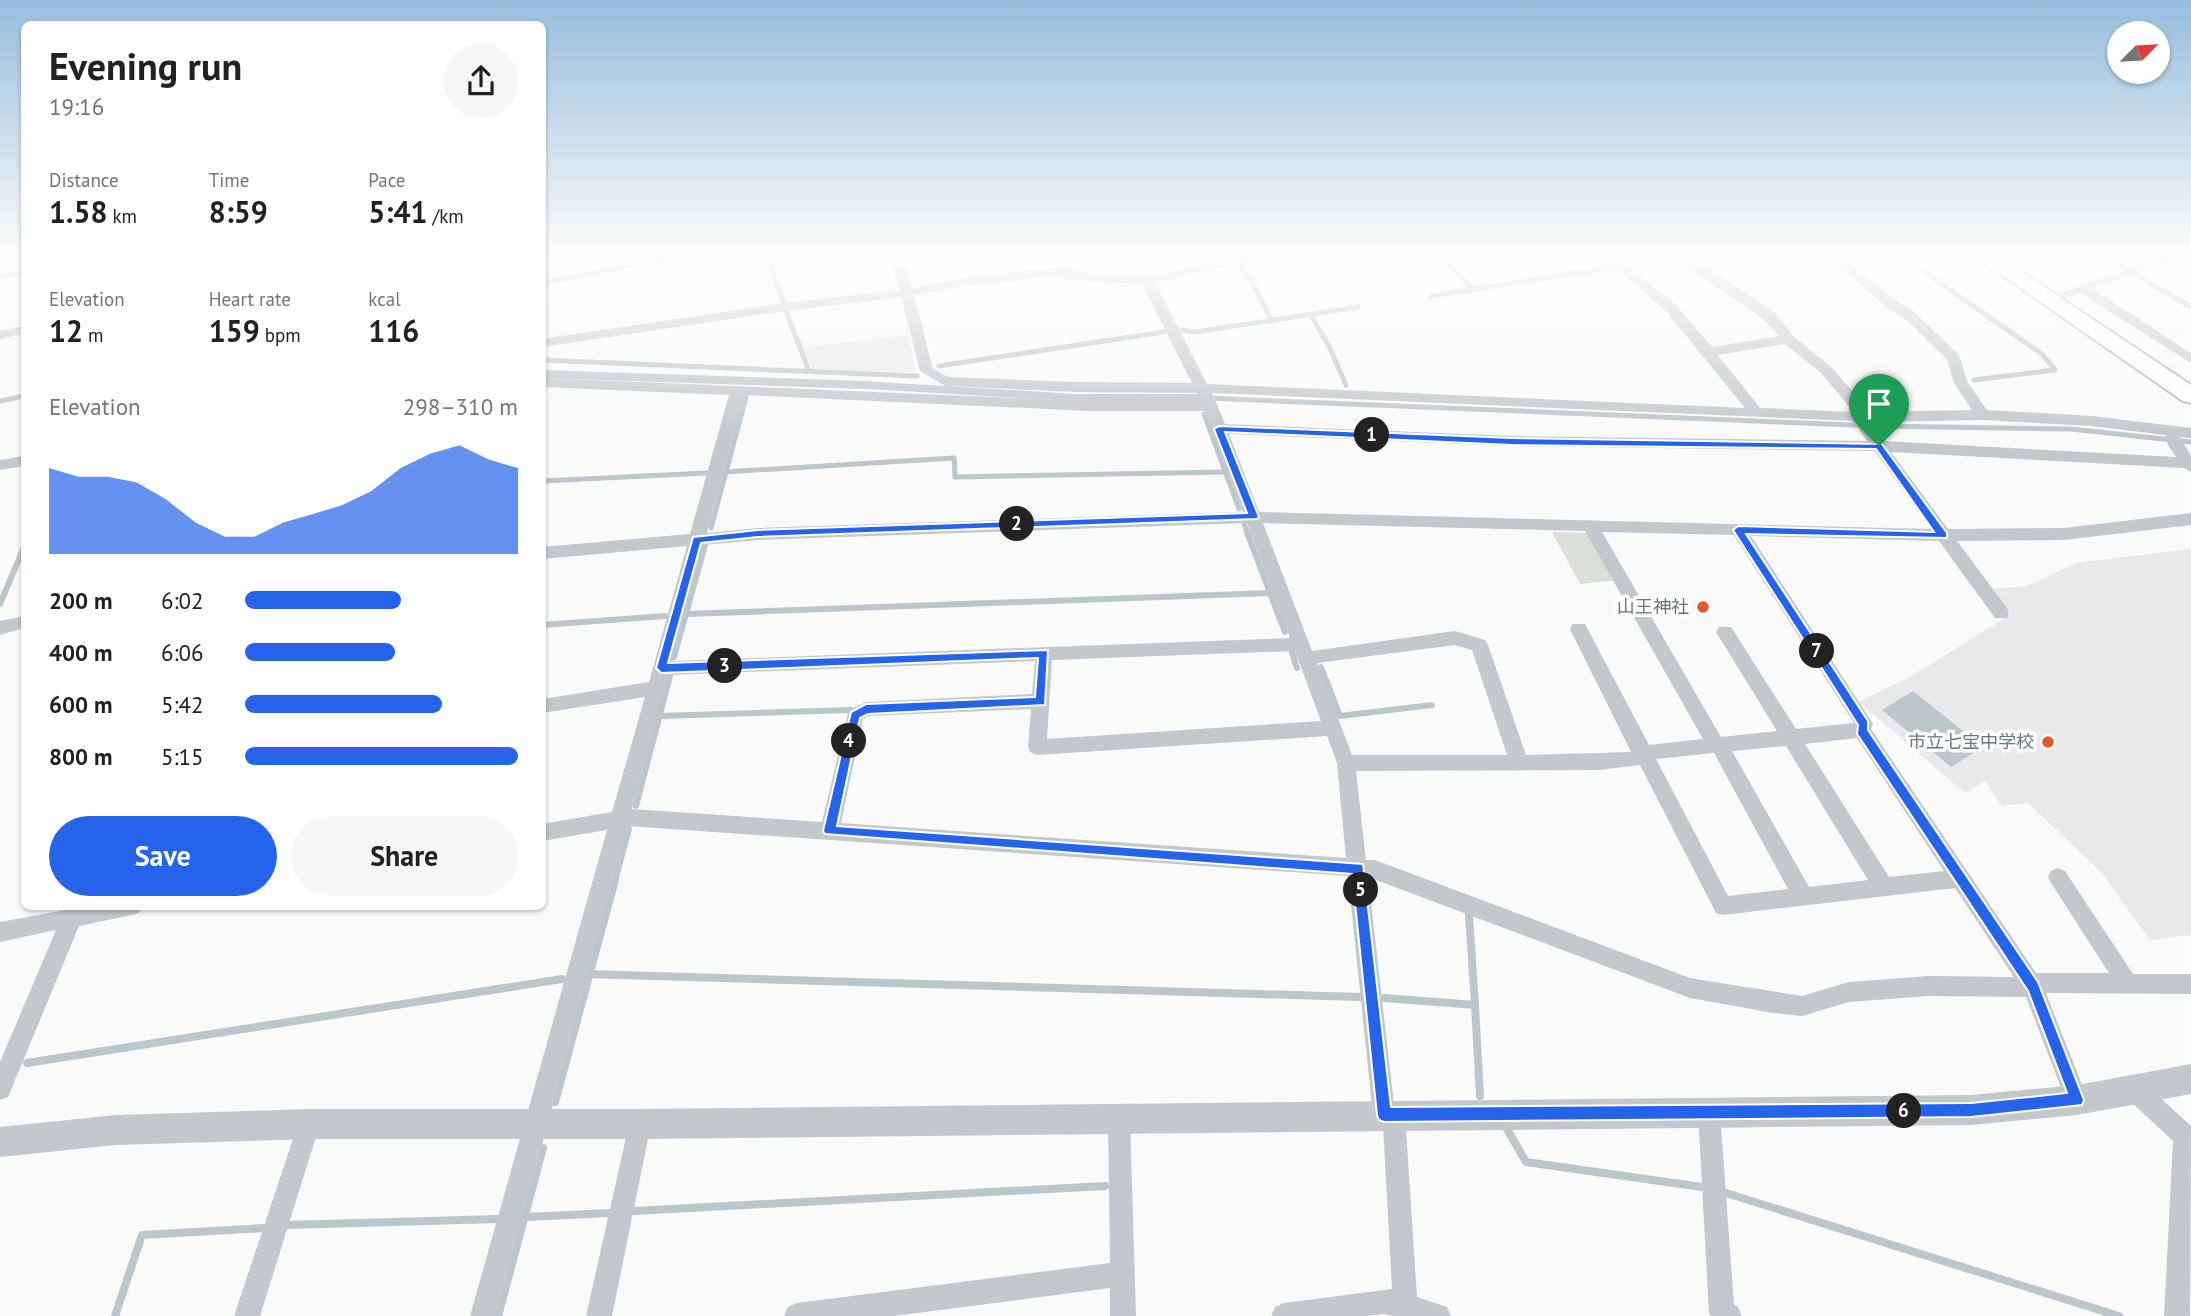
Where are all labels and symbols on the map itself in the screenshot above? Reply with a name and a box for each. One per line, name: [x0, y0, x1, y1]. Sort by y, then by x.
north arrow: [2107, 21, 2170, 84]
pin: [1849, 374, 1909, 446]
pin: 1: [1354, 418, 1390, 452]
pin: 2: [1000, 506, 1034, 542]
place label: 山王神社: [1617, 595, 1689, 618]
marker: 山王神社: [1695, 599, 1711, 615]
pin: 7: [1800, 634, 1834, 668]
pin: 3: [708, 648, 742, 684]
pin: 4: [832, 724, 866, 758]
place label: 市立七宝中学校: [1908, 730, 2034, 753]
marker: 市立七宝中学校: [2040, 734, 2056, 750]
pin: 5: [1344, 872, 1378, 908]
pin: 6: [1886, 1094, 1922, 1128]

